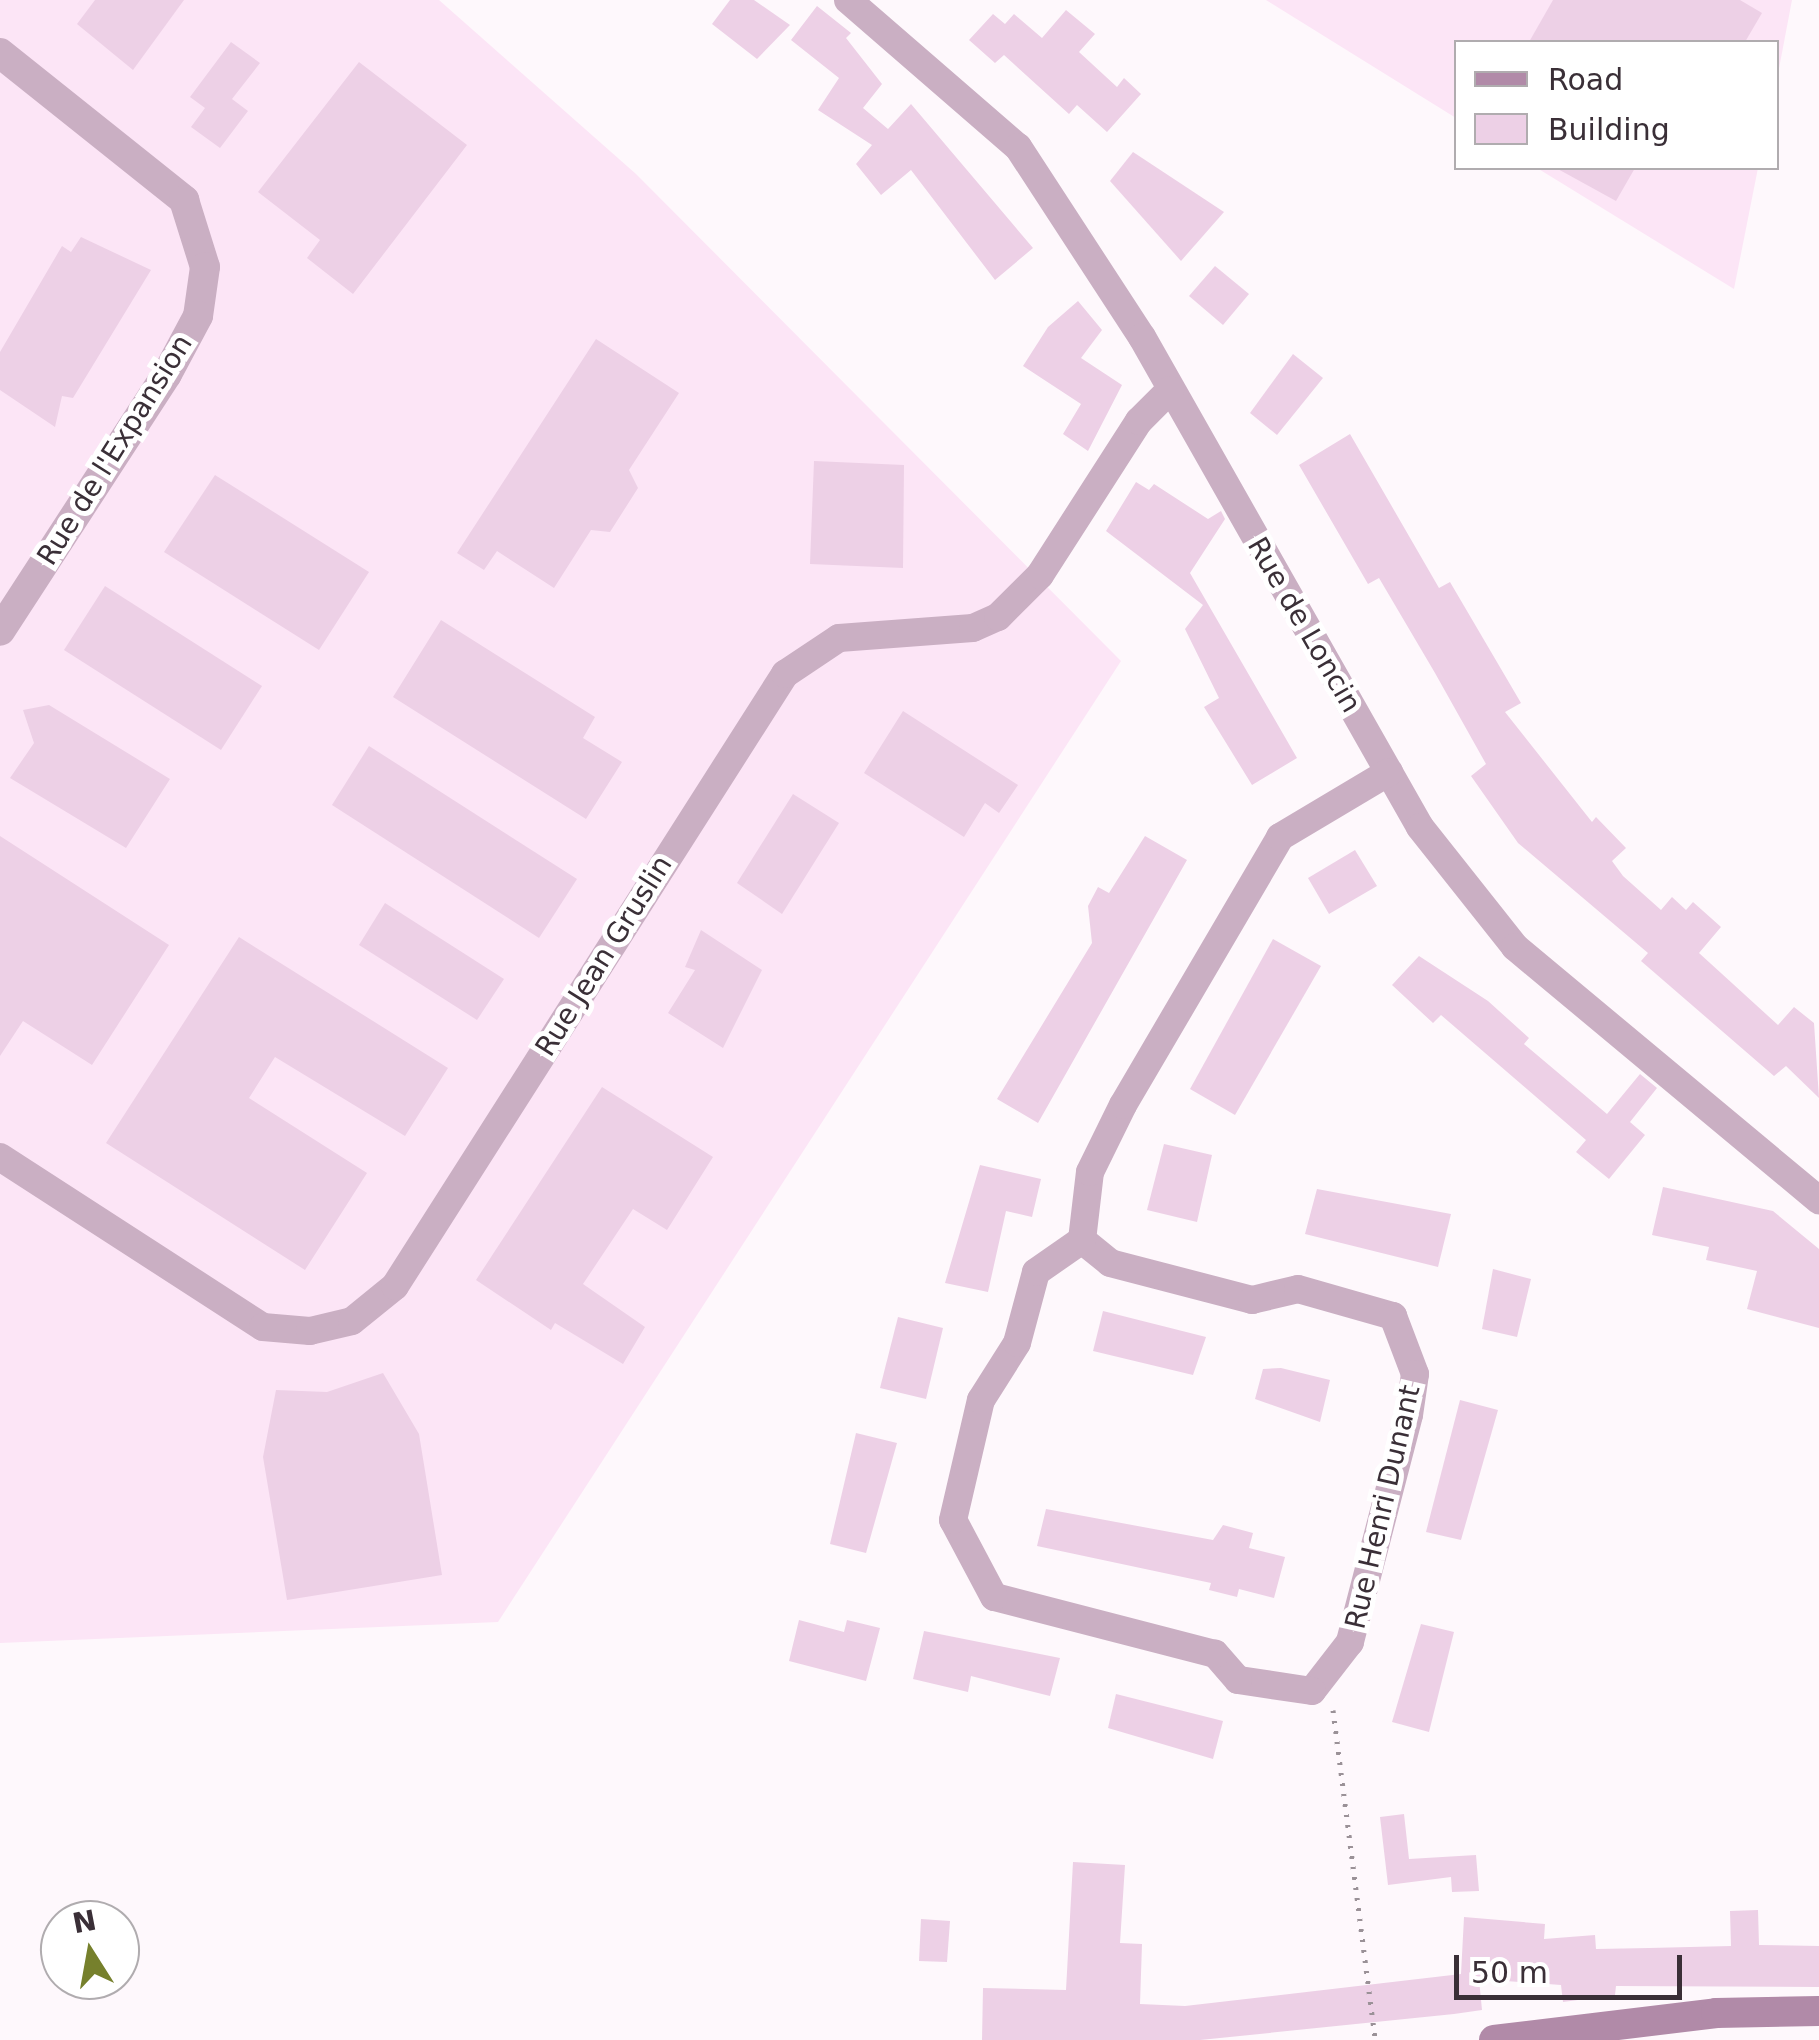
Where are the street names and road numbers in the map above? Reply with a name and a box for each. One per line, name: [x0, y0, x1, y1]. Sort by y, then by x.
street label: Rue de l'Expansion: [30, 328, 200, 572]
street label: Rue de Loncin: [1240, 531, 1368, 719]
street label: Rue Jean Gruslin: [529, 849, 679, 1063]
street label: Rue Henri Dunant: [1339, 1382, 1427, 1632]

